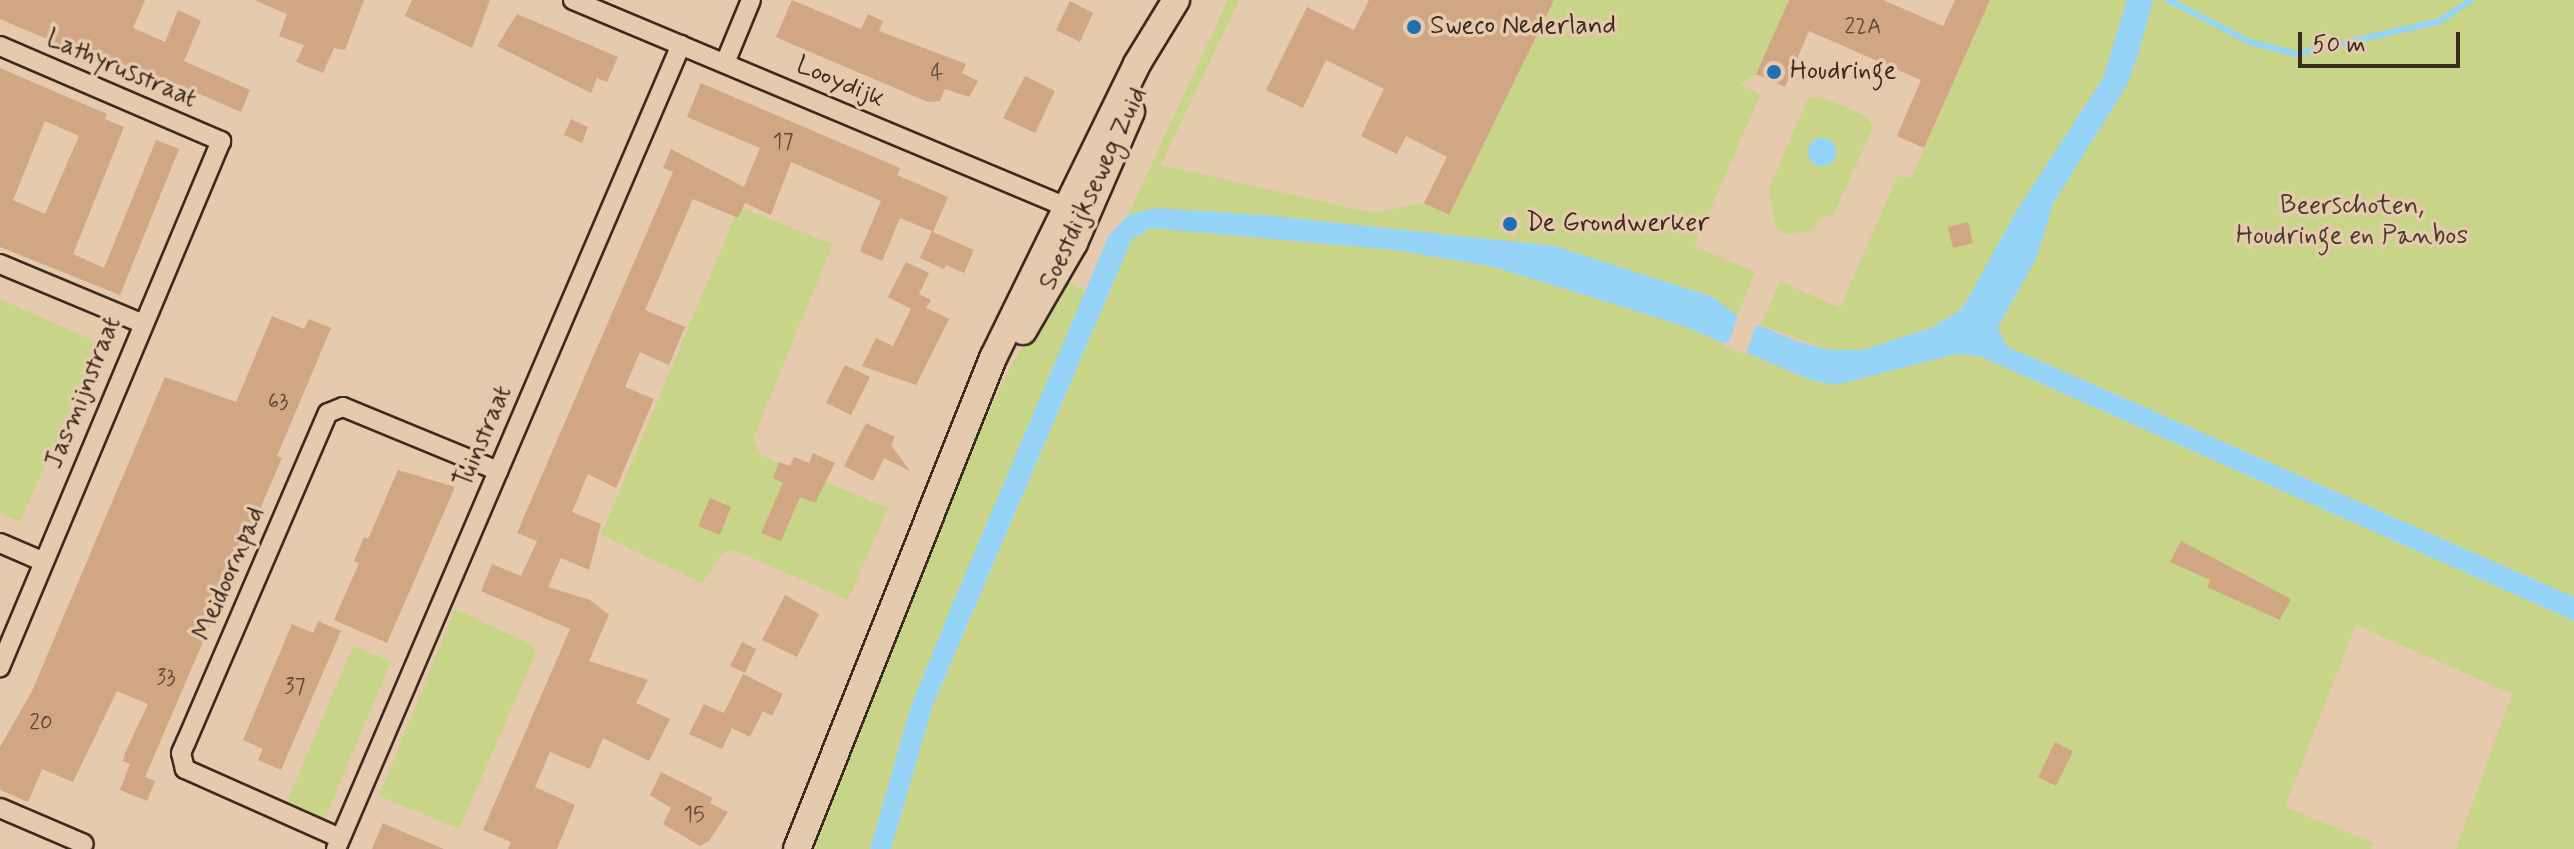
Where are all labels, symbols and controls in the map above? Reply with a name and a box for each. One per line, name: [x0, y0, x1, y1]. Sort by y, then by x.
place label: Sweco Nederland: [1430, 11, 1618, 43]
house number: 22A: [1845, 15, 1881, 41]
scale bar: [2302, 16, 2464, 66]
marker: Sweco Nederland: [1405, 18, 1423, 36]
street label: Lathyrusstraat: [41, 24, 201, 116]
text: 50 m: [2312, 30, 2366, 61]
street label: Looydijk: [791, 50, 889, 116]
place label: Houdringe: [1790, 56, 1896, 88]
house number: 4: [931, 61, 943, 87]
marker: Houdringe: [1765, 63, 1783, 81]
street label: Soestdijkseweg Zuid: [1033, 83, 1155, 295]
house number: 17: [773, 130, 793, 156]
park label: Beerschoten, Houdringe en Panbos: [2239, 191, 2465, 252]
place label: De Grondwerker: [1526, 208, 1709, 240]
marker: De Grondwerker: [1501, 215, 1519, 233]
street label: Jasmijnstraat: [39, 312, 129, 474]
street label: Tuinstraat: [449, 381, 519, 493]
house number: 63: [268, 390, 288, 416]
street label: Meidoornpad: [188, 502, 272, 646]
house number: 33: [156, 666, 176, 692]
house number: 37: [284, 675, 306, 701]
house number: 20: [29, 711, 53, 737]
house number: 15: [683, 803, 705, 829]

